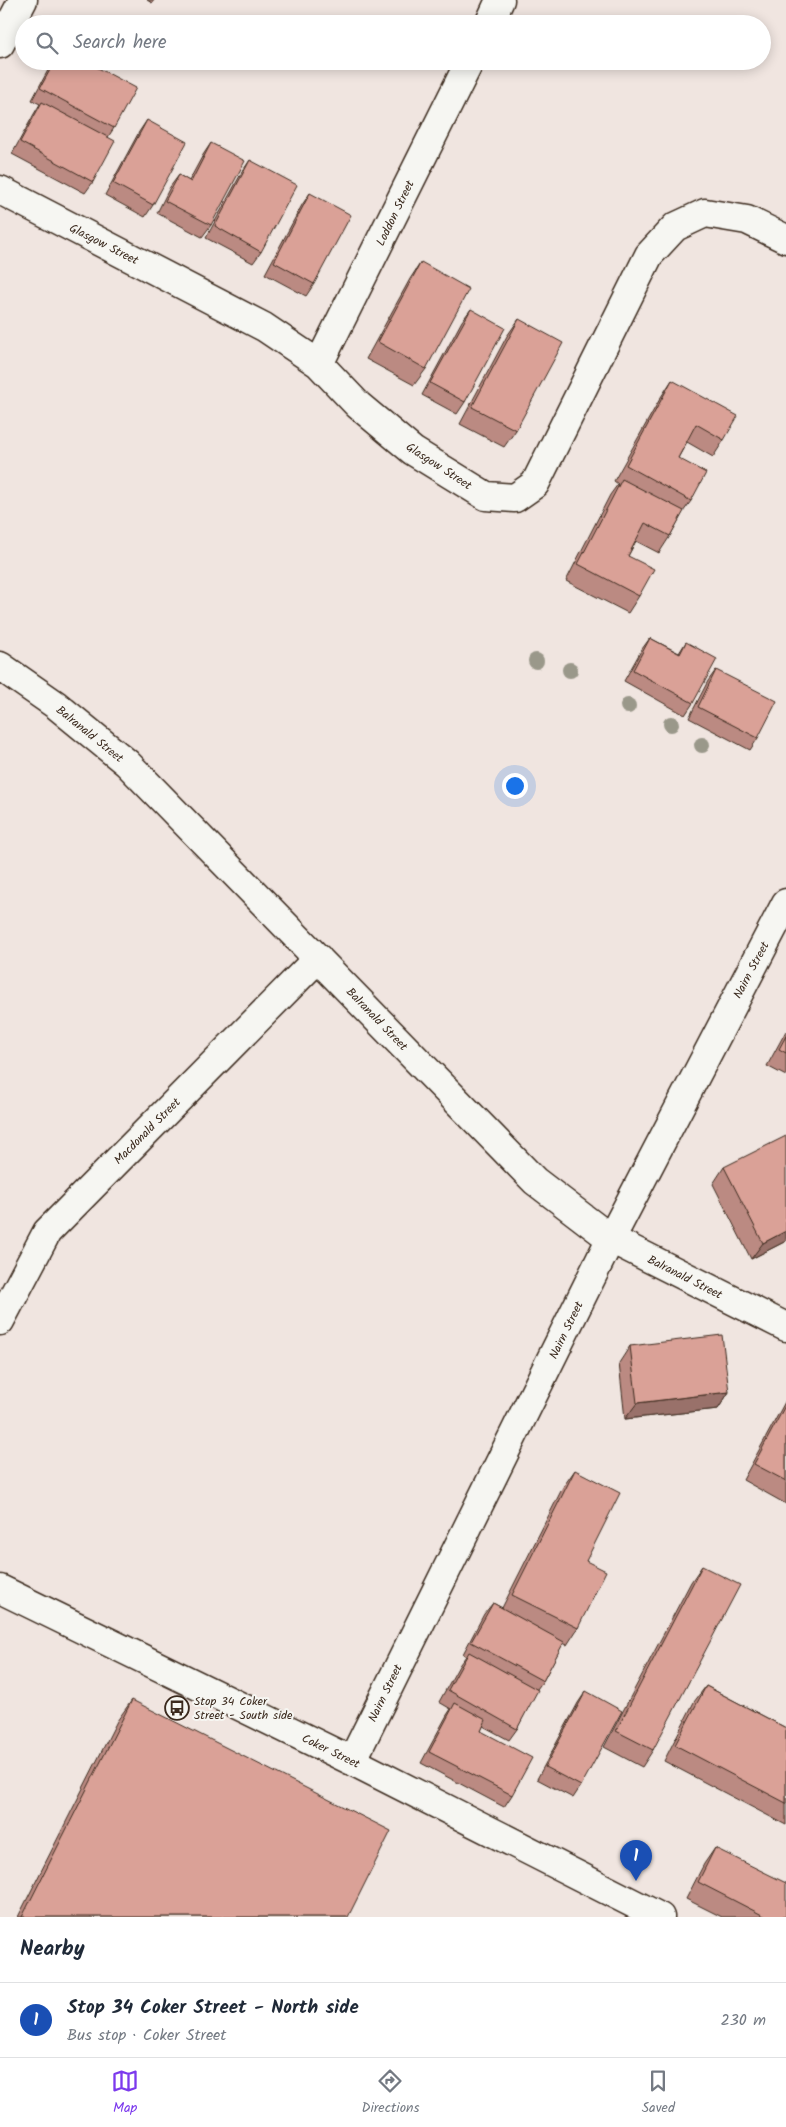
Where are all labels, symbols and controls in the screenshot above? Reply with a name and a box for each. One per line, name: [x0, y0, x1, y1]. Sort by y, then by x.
search box: [15, 15, 771, 70]
text: Search here: [73, 28, 167, 58]
icon: search: [33, 29, 61, 57]
street label: Loddon Street: [371, 177, 420, 249]
street label: Glasgow Street: [66, 219, 142, 270]
street label: Glasgow Street: [402, 438, 476, 495]
street label: Balranald Street: [52, 701, 128, 768]
your location: [502, 773, 528, 799]
street label: Nairn Street: [728, 938, 775, 1002]
street label: Balranald Street: [341, 983, 412, 1056]
street label: Macdonald Street: [110, 1093, 185, 1169]
street label: Balranald Street: [644, 1250, 726, 1305]
street label: Nairn Street: [544, 1298, 589, 1362]
street label: Nairn Street: [363, 1661, 408, 1725]
place label: Stop 34 Coker Street - South side: [194, 1692, 293, 1725]
bus stop icon: Stop 34 Coker Street - South side: [164, 1695, 190, 1721]
street label: Coker Street: [298, 1729, 364, 1774]
pin: 1: [620, 1840, 652, 1881]
text: Nearby: [20, 1933, 85, 1966]
text: Stop 34 Coker Street - North side: [67, 1993, 359, 2023]
text: 1: [34, 2008, 38, 2033]
text: 230 m: [720, 2008, 766, 2033]
text: Bus stop · Coker Street: [67, 2023, 226, 2048]
tab: Map: [111, 2067, 139, 2119]
tab: Directions: [361, 2067, 419, 2119]
tab: Saved: [642, 2067, 675, 2119]

